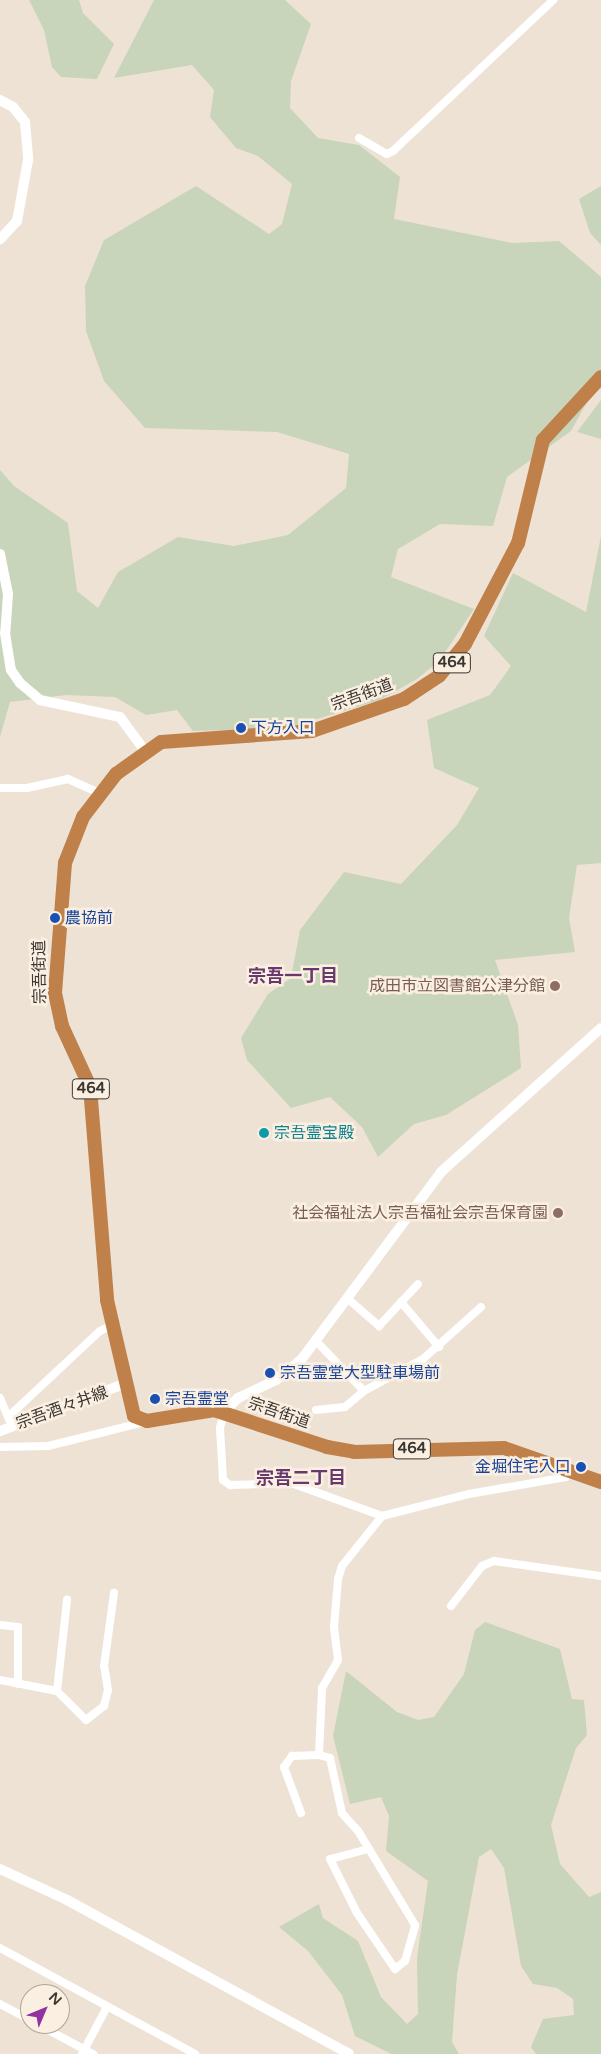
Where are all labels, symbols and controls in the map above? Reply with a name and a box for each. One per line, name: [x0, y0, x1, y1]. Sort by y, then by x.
road number: 464: [432, 650, 472, 676]
street label: 宗吾街道: [329, 675, 395, 715]
place label: 下方入口: [251, 718, 315, 738]
marker: 下方入口: [235, 722, 247, 734]
place label: 農協前: [65, 908, 113, 928]
marker: 農協前: [49, 912, 61, 924]
street label: 宗吾街道: [30, 940, 50, 1004]
district label: 宗吾一丁目: [248, 965, 338, 987]
place label: 成田市立図書館公津分館: [369, 976, 545, 996]
marker: 成田市立図書館公津分館: [549, 980, 561, 992]
road number: 464: [71, 1076, 111, 1102]
place label: 宗吾霊宝殿: [274, 1123, 354, 1143]
marker: 宗吾霊宝殿: [258, 1127, 270, 1139]
place label: 社会福祉法人宗吾福祉会宗吾保育園: [292, 1203, 548, 1223]
marker: 社会福祉法人宗吾福祉会宗吾保育園: [552, 1207, 564, 1219]
place label: 宗吾霊堂大型駐車場前: [280, 1363, 440, 1383]
marker: 宗吾霊堂大型駐車場前: [264, 1367, 276, 1379]
street label: 宗吾酒々井線: [14, 1383, 110, 1433]
place label: 宗吾霊堂: [165, 1389, 229, 1409]
marker: 宗吾霊堂: [149, 1393, 161, 1405]
street label: 宗吾街道: [246, 1394, 312, 1432]
road number: 464: [392, 1436, 432, 1462]
place label: 金堀住宅入口: [475, 1457, 571, 1477]
marker: 金堀住宅入口: [575, 1461, 587, 1473]
district label: 宗吾二丁目: [256, 1467, 346, 1489]
north arrow: [20, 1984, 70, 2034]
text: N: [45, 1989, 65, 2009]

